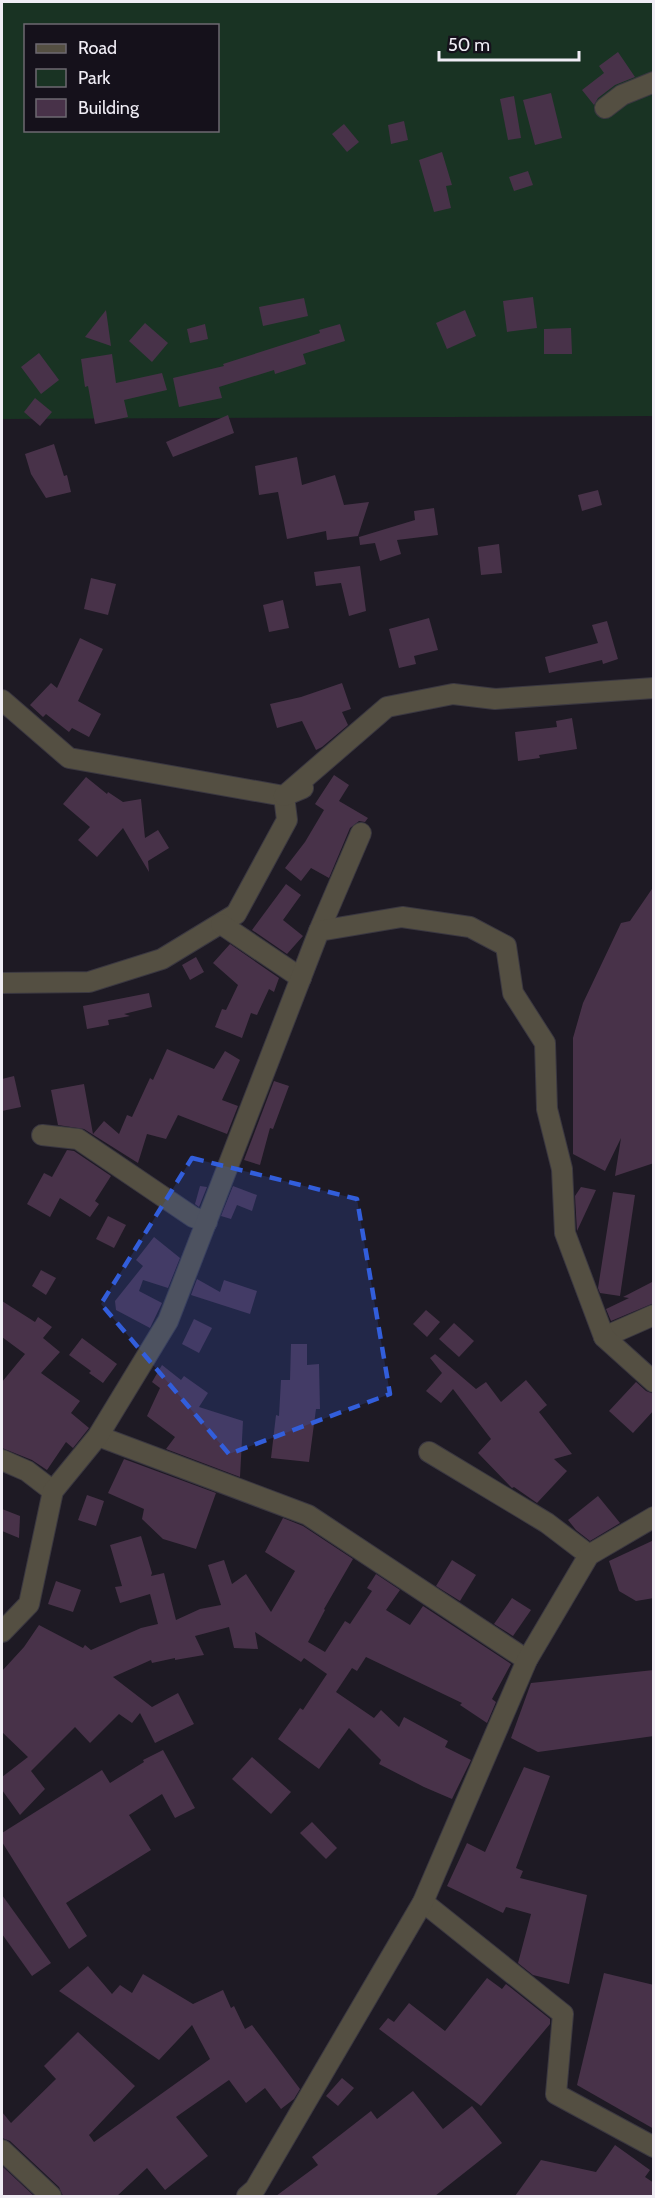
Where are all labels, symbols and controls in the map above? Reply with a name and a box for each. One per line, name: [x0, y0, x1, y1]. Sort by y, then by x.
legend: [24, 24, 219, 132]
scale bar: [439, 24, 578, 62]
text: 50 m: [448, 34, 490, 56]
text: Road: [78, 37, 117, 59]
text: Park: [78, 67, 111, 89]
text: Building: [78, 97, 140, 119]

